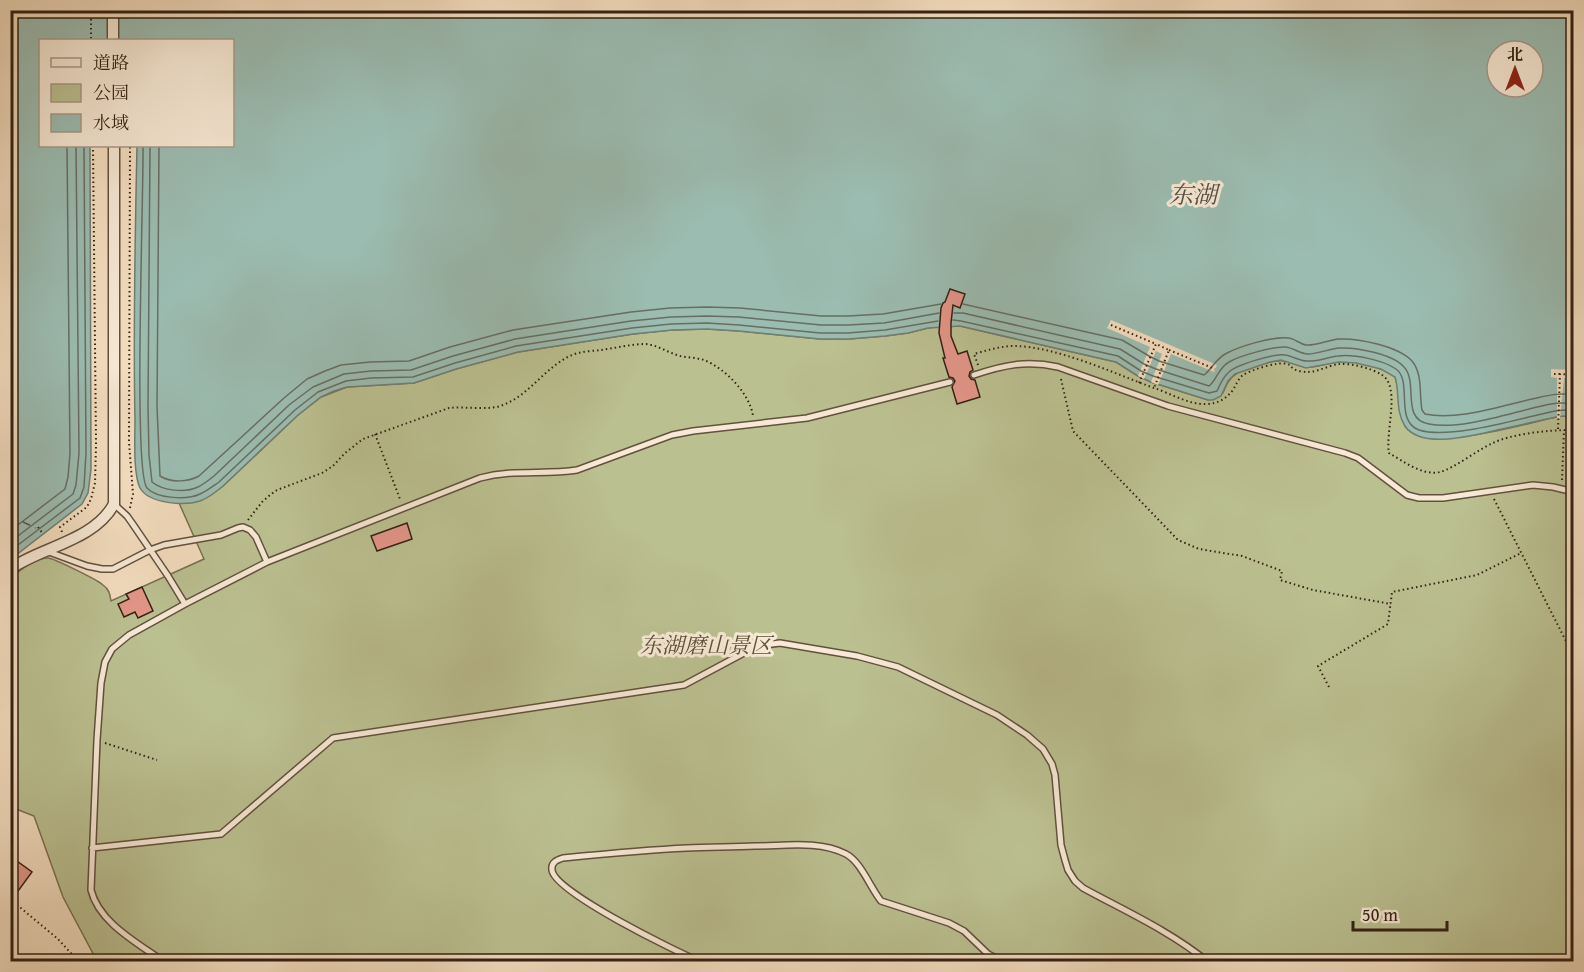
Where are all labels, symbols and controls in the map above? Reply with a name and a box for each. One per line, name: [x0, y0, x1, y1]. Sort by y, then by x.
legend: [39, 39, 234, 147]
north arrow: [1485, 39, 1545, 99]
text: 北: [1507, 42, 1523, 66]
text: 道路: [93, 49, 129, 76]
text: 公园: [93, 79, 129, 106]
text: 水域: [93, 109, 129, 136]
water label: 东湖: [1169, 177, 1221, 212]
park label: 东湖磨山景区: [640, 629, 775, 661]
scale bar: [1353, 894, 1448, 932]
text: 50 m: [1362, 901, 1398, 928]

